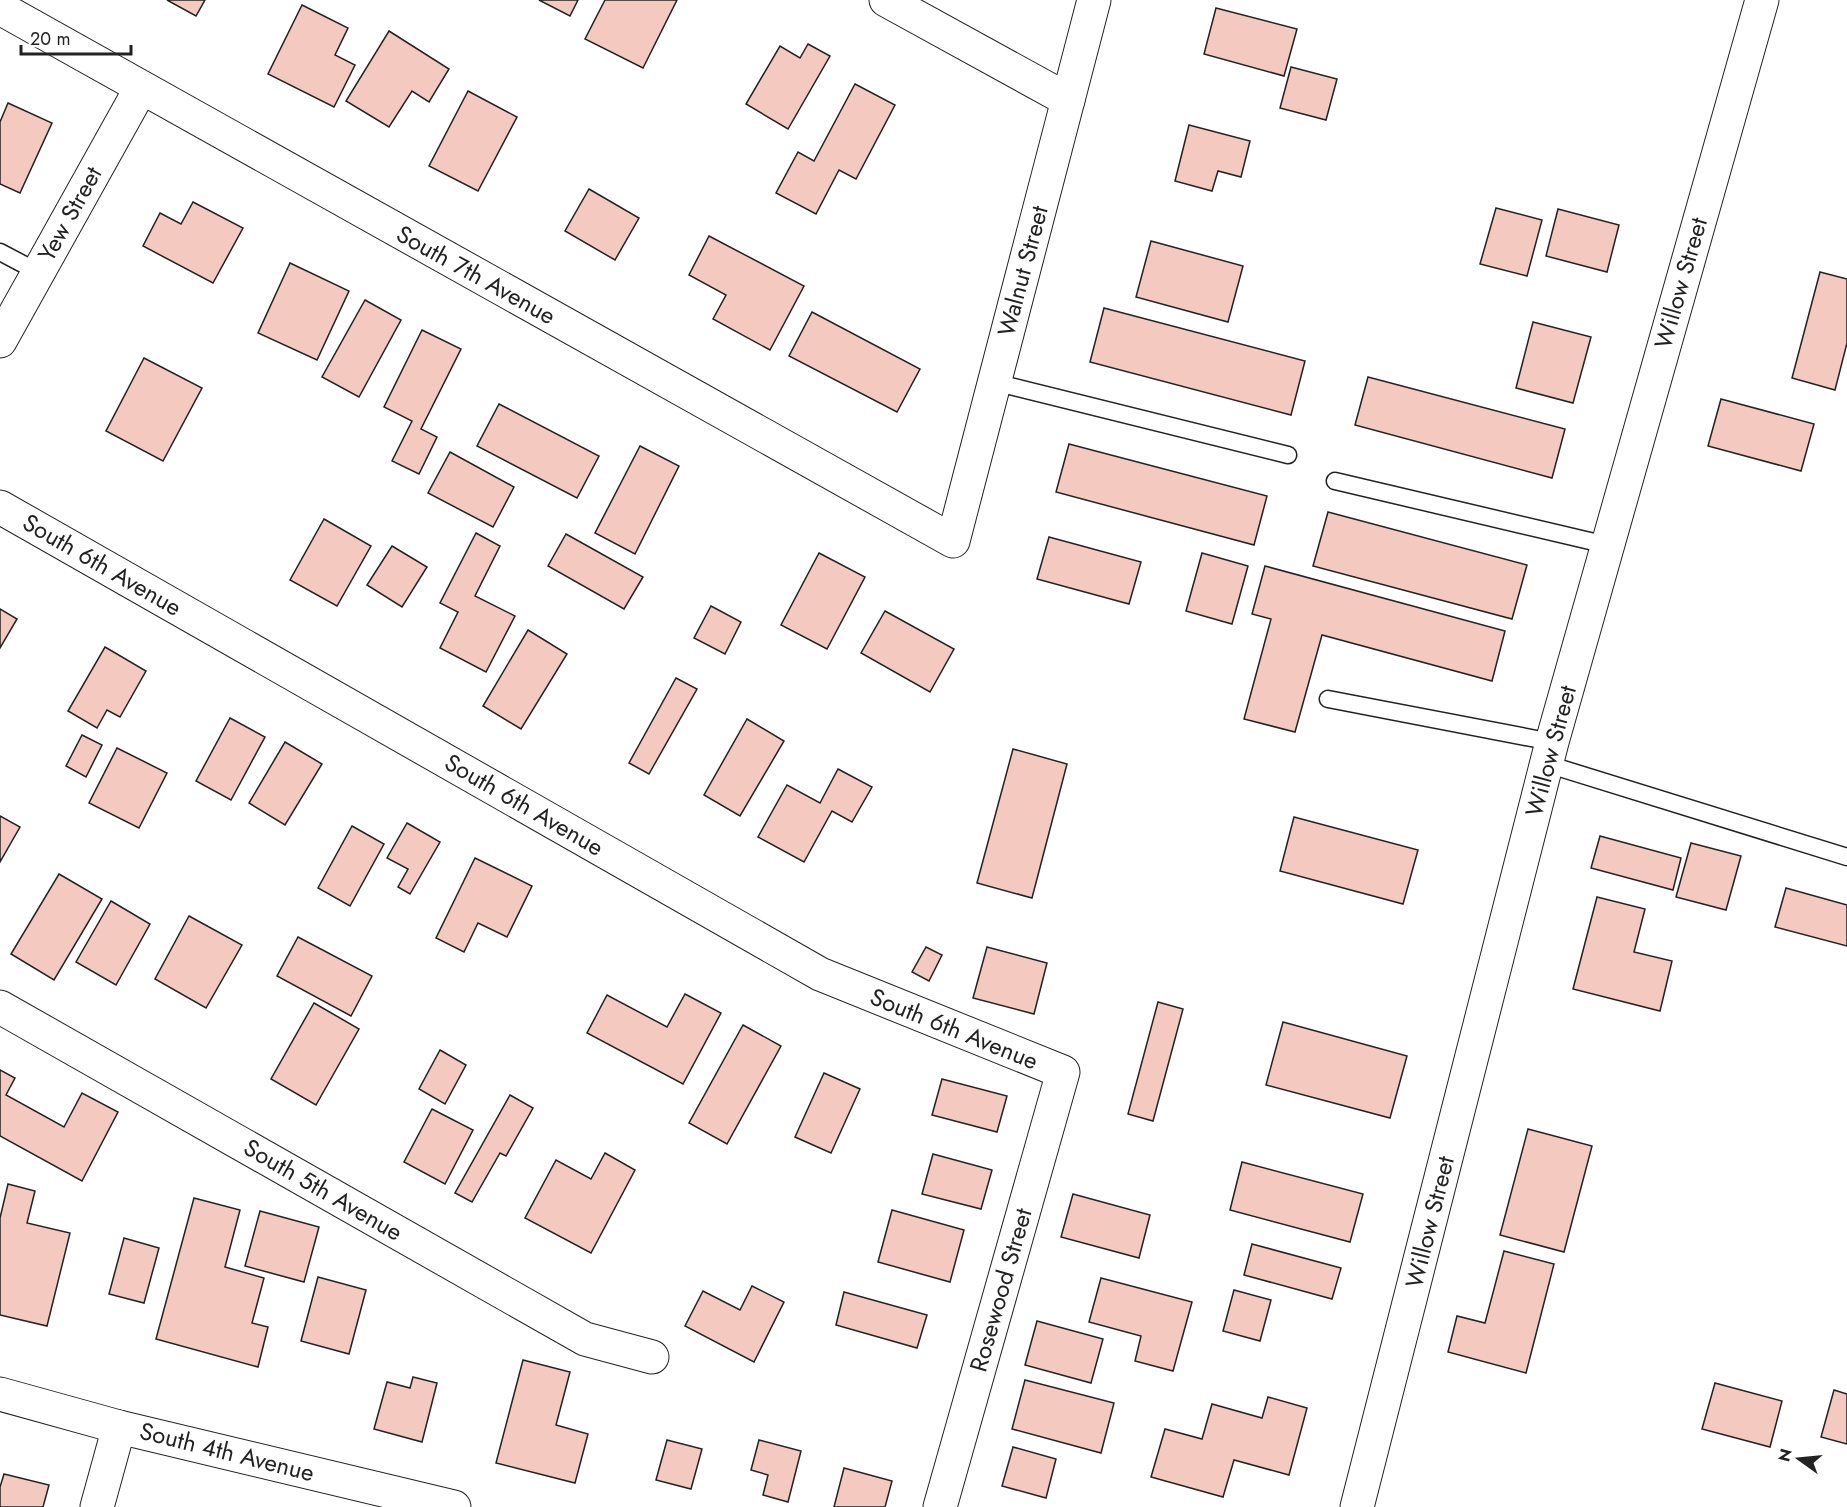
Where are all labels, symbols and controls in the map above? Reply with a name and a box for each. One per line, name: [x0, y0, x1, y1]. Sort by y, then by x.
scale bar: [21, 18, 130, 56]
text: 20 m: [30, 26, 70, 52]
street label: Yew Street: [29, 160, 110, 268]
street label: Walnut Street: [988, 201, 1057, 340]
street label: Willow Street: [1645, 213, 1716, 352]
street label: South 7th Avenue: [390, 216, 562, 333]
street label: South 6th Avenue: [16, 505, 188, 624]
street label: Willow Street: [1516, 681, 1585, 820]
street label: South 6th Avenue: [438, 745, 610, 864]
street label: South 6th Avenue: [865, 979, 1044, 1078]
street label: South 5th Avenue: [237, 1130, 409, 1249]
street label: Willow Street: [1396, 1152, 1463, 1291]
street label: Rosewood Street: [960, 1204, 1041, 1376]
street label: South 4th Avenue: [136, 1413, 318, 1490]
north arrow: [1769, 1429, 1829, 1489]
text: N: [1772, 1446, 1798, 1464]

